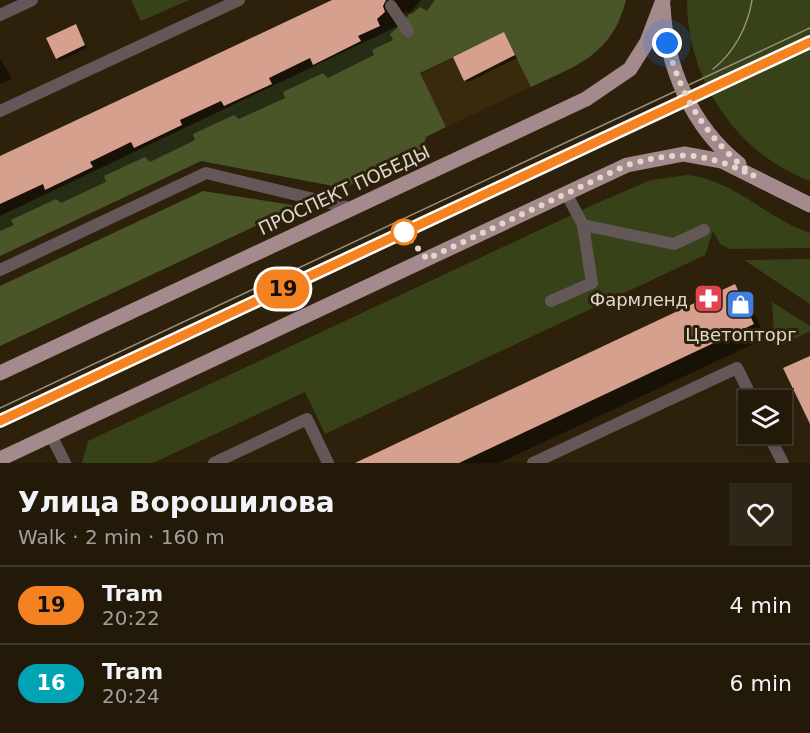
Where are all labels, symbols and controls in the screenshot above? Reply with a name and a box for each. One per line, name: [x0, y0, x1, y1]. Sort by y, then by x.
your location: [652, 28, 682, 58]
street label: ПРОСПЕКТ ПОБЕДЫ: [255, 141, 433, 239]
unlabelled marker: [391, 219, 417, 245]
line badge: 19: [256, 270, 310, 308]
text: 19: [268, 277, 298, 301]
pharmacy icon: Фармленд: [693, 283, 725, 315]
place label: Фармленд: [590, 289, 688, 310]
shop icon: Цветопторг: [725, 289, 757, 321]
place label: Цветопторг: [685, 324, 797, 345]
map controls: [738, 390, 792, 444]
button: layers: [738, 390, 792, 444]
button: heart: [729, 483, 792, 546]
text: Улица Ворошилова: [18, 486, 335, 519]
text: Walk · 2 min · 160 m: [18, 525, 225, 549]
text: Tram: [102, 581, 163, 606]
text: 19: [36, 593, 66, 617]
text: 4 min: [730, 593, 792, 618]
text: 20:22: [102, 606, 160, 630]
text: Tram: [102, 659, 163, 684]
text: 16: [36, 671, 66, 695]
text: 6 min: [730, 671, 792, 696]
text: 20:24: [102, 684, 160, 708]

